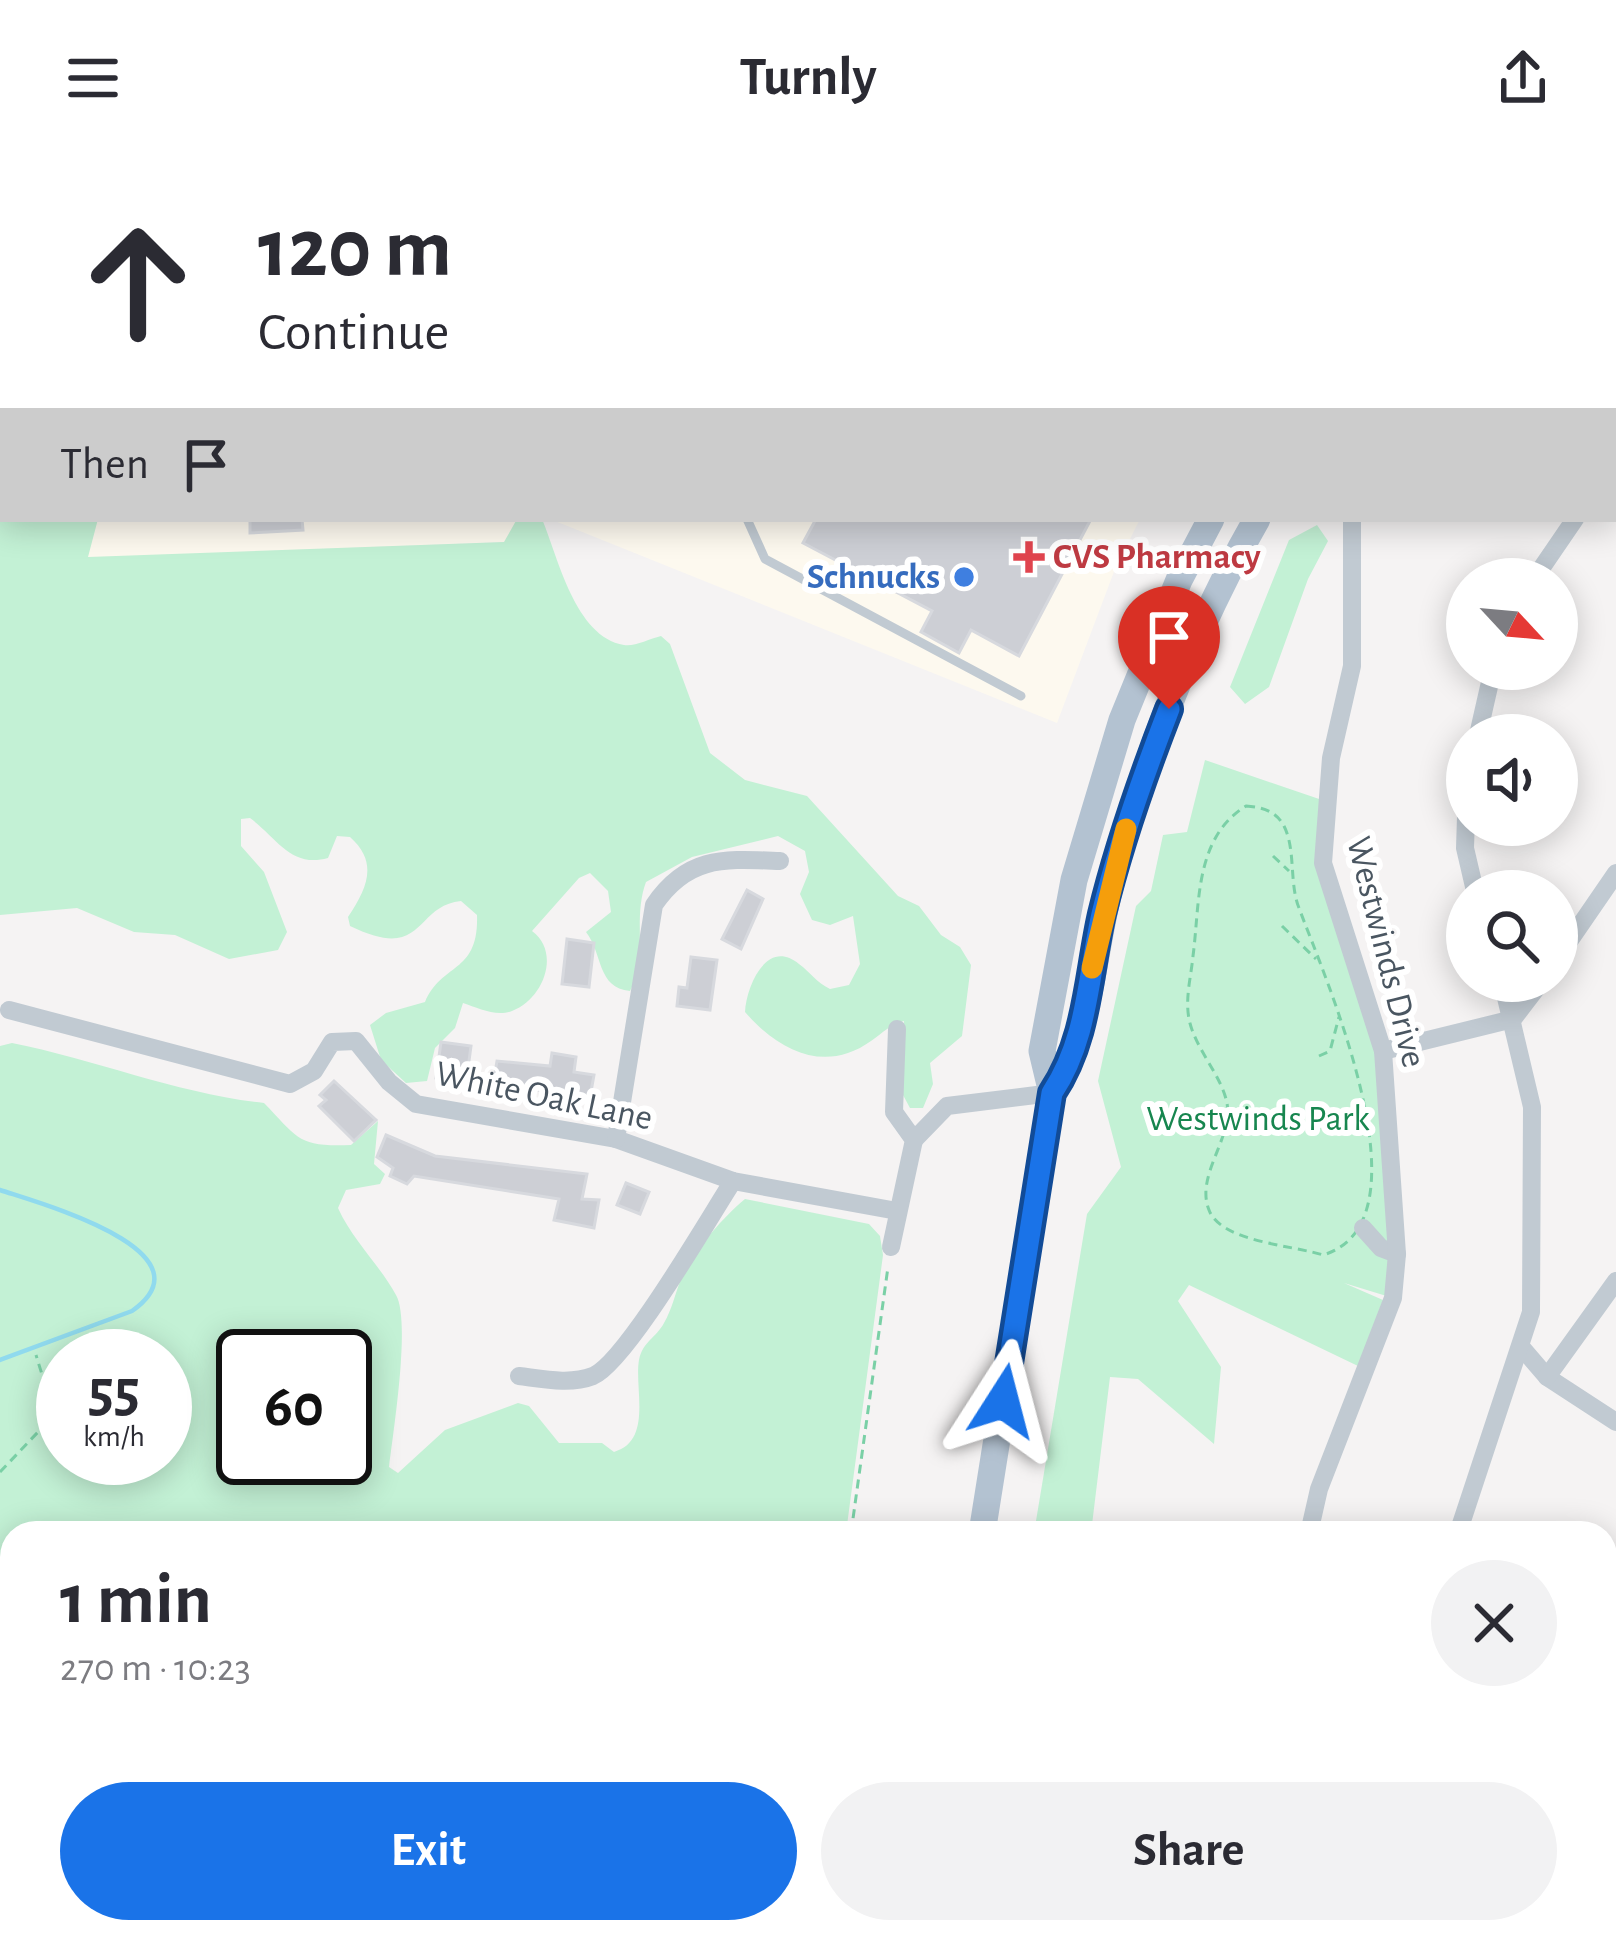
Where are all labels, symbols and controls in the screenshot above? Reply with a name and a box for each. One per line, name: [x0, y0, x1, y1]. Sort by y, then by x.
icon: menu: [60, 45, 126, 111]
icon: share: [1490, 45, 1556, 111]
text: Turnly: [739, 51, 877, 105]
icon: ahead: [60, 204, 216, 360]
text: 120 m: [258, 208, 452, 292]
text: Continue: [258, 306, 449, 360]
icon: arrive: [173, 432, 239, 498]
text: Then: [60, 442, 149, 487]
place label: CVS Pharmacy: [1053, 539, 1262, 575]
marker: CVS Pharmacy: [1016, 544, 1042, 570]
north arrow: [1446, 558, 1578, 690]
map controls: [1446, 558, 1578, 1002]
place label: Schnucks: [807, 559, 940, 595]
marker: Schnucks: [951, 564, 977, 590]
pin: [1118, 586, 1220, 709]
icon: arrive: [1136, 604, 1202, 670]
button: sound: [1446, 714, 1578, 846]
street label: Westwinds Drive: [1340, 833, 1432, 1071]
button: search: [1446, 870, 1578, 1002]
street label: White Oak Lane: [432, 1055, 656, 1137]
park label: Westwinds Park: [1146, 1101, 1370, 1137]
speed limit sign: 60: [216, 1329, 372, 1485]
position arrow: [940, 1338, 1066, 1464]
text: 55: [88, 1362, 140, 1422]
text: km/h: [83, 1422, 145, 1452]
button: close: [1431, 1560, 1557, 1686]
text: 1 min: [60, 1564, 212, 1636]
text: 270 m · 10:23: [60, 1649, 251, 1688]
button: Exit: [60, 1782, 797, 1920]
button: Share: [821, 1782, 1557, 1920]

